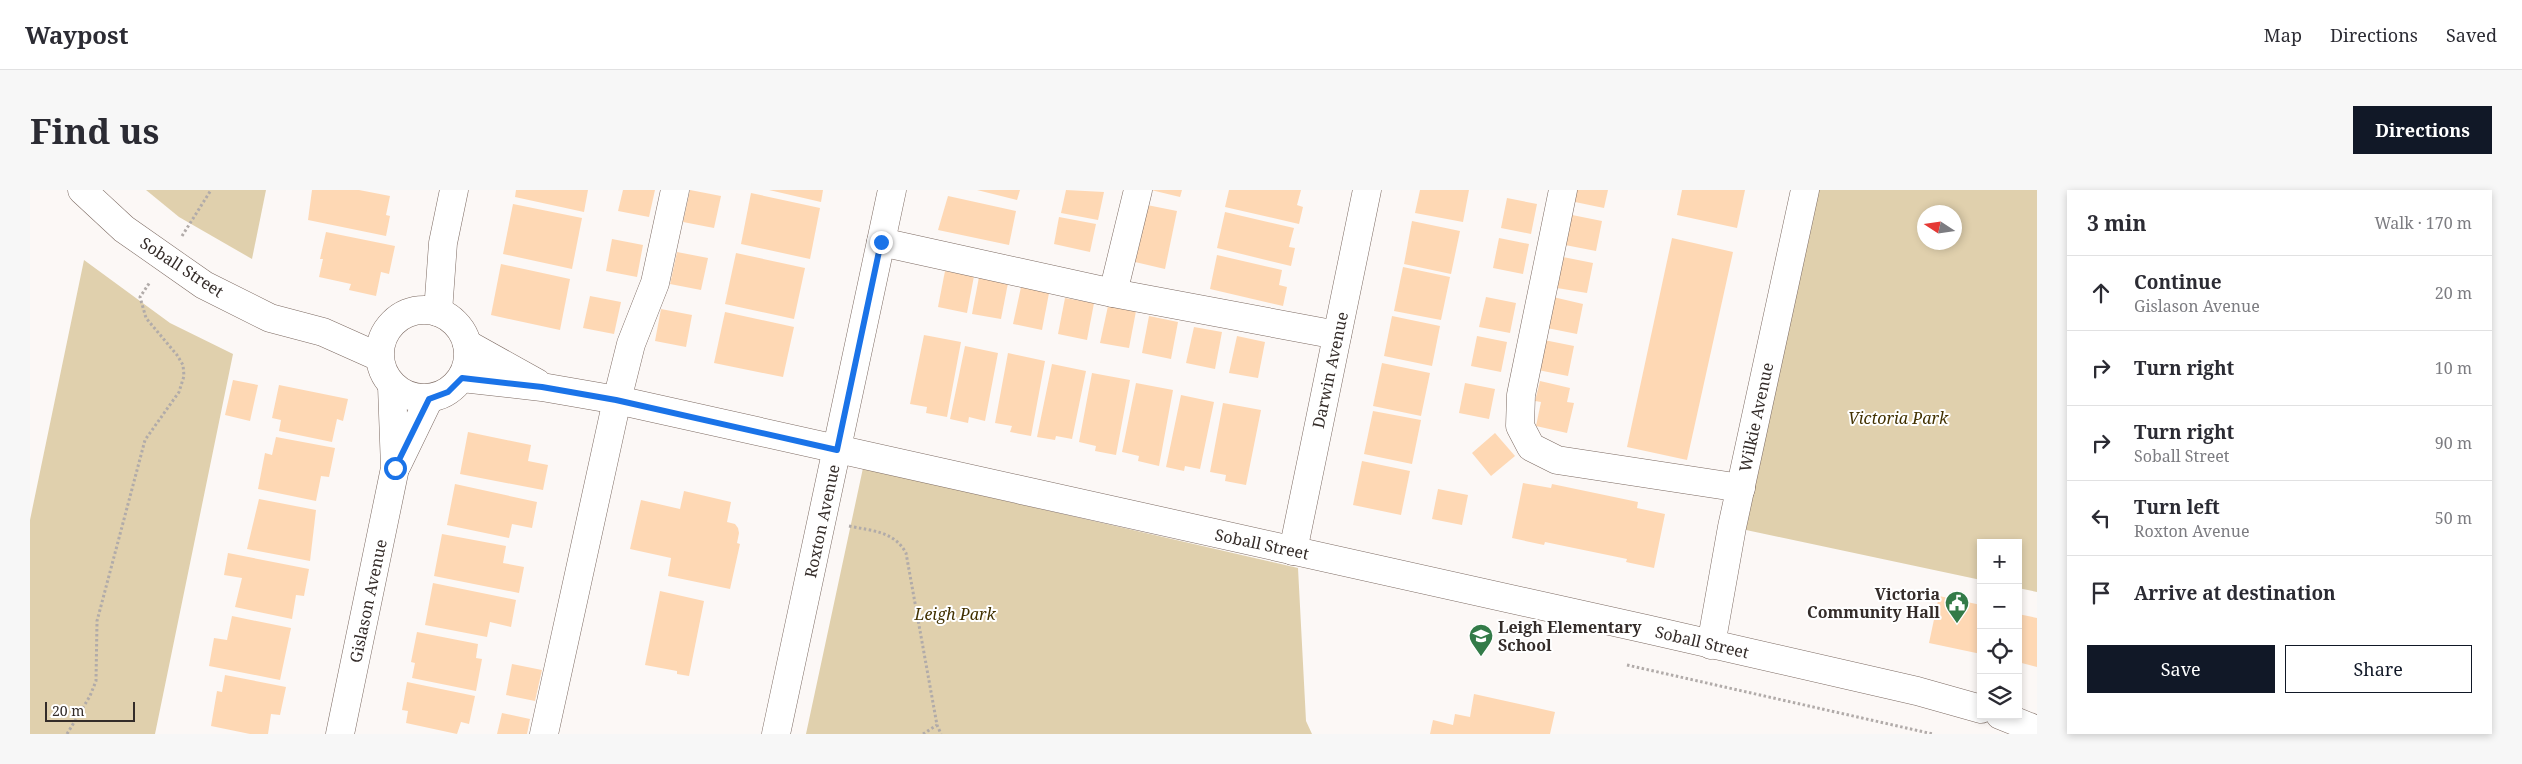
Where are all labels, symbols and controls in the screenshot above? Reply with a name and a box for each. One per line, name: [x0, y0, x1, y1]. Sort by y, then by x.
text: Waypost: [25, 18, 128, 51]
text: Map: [2264, 23, 2302, 47]
text: Directions: [2330, 23, 2418, 47]
text: Saved: [2446, 23, 2497, 47]
button: Directions: [2353, 106, 2492, 154]
text: Find us: [30, 107, 159, 154]
north arrow: [1917, 205, 1962, 250]
text: 3 min: [2087, 209, 2146, 237]
text: Walk · 170 m: [2375, 212, 2472, 234]
route end: [870, 231, 893, 254]
street label: Soball Street: [136, 232, 228, 302]
text: Continue: [2134, 269, 2222, 295]
icon: ahead: [2087, 279, 2115, 307]
text: 20 m: [2435, 282, 2472, 304]
text: Gislason Avenue: [2134, 295, 2260, 317]
street label: Darwin Avenue: [1307, 310, 1353, 430]
icon: right: [2087, 354, 2115, 382]
text: Turn right: [2134, 355, 2234, 381]
text: 10 m: [2435, 357, 2472, 379]
street label: Wilkie Avenue: [1734, 360, 1778, 474]
park label: Victoria Park: [1848, 407, 1949, 429]
text: Turn right: [2134, 419, 2234, 445]
icon: right: [2087, 429, 2115, 457]
text: 90 m: [2435, 432, 2472, 454]
text: Soball Street: [2134, 445, 2229, 467]
route start: [384, 457, 407, 480]
street label: Roxton Avenue: [799, 462, 845, 580]
text: Turn left: [2134, 494, 2220, 520]
icon: left: [2087, 504, 2115, 532]
text: 50 m: [2435, 507, 2472, 529]
text: Roxton Avenue: [2134, 520, 2250, 542]
street label: Soball Street: [1213, 523, 1311, 565]
street label: Gislason Avenue: [344, 537, 392, 665]
map controls: [1977, 539, 2022, 719]
button: +: [1977, 539, 2022, 584]
icon: arrive: [2087, 579, 2115, 607]
text: Arrive at destination: [2134, 580, 2336, 606]
place label: Victoria Community Hall: [1807, 583, 1940, 623]
button: −: [1977, 584, 2022, 629]
public building icon: Victoria Community Hall: [1944, 590, 1970, 624]
park label: Leigh Park: [913, 603, 996, 625]
place label: Leigh Elementary School: [1498, 616, 1642, 656]
street label: Soball Street: [1653, 621, 1751, 664]
school or university icon: Leigh Elementary School: [1468, 623, 1494, 657]
button: locate: [1977, 629, 2022, 674]
button: Save: [2087, 645, 2275, 693]
button: Share: [2285, 645, 2472, 693]
button: layers: [1977, 674, 2022, 719]
scale bar: [45, 699, 135, 722]
text: 20 m: [52, 701, 85, 720]

